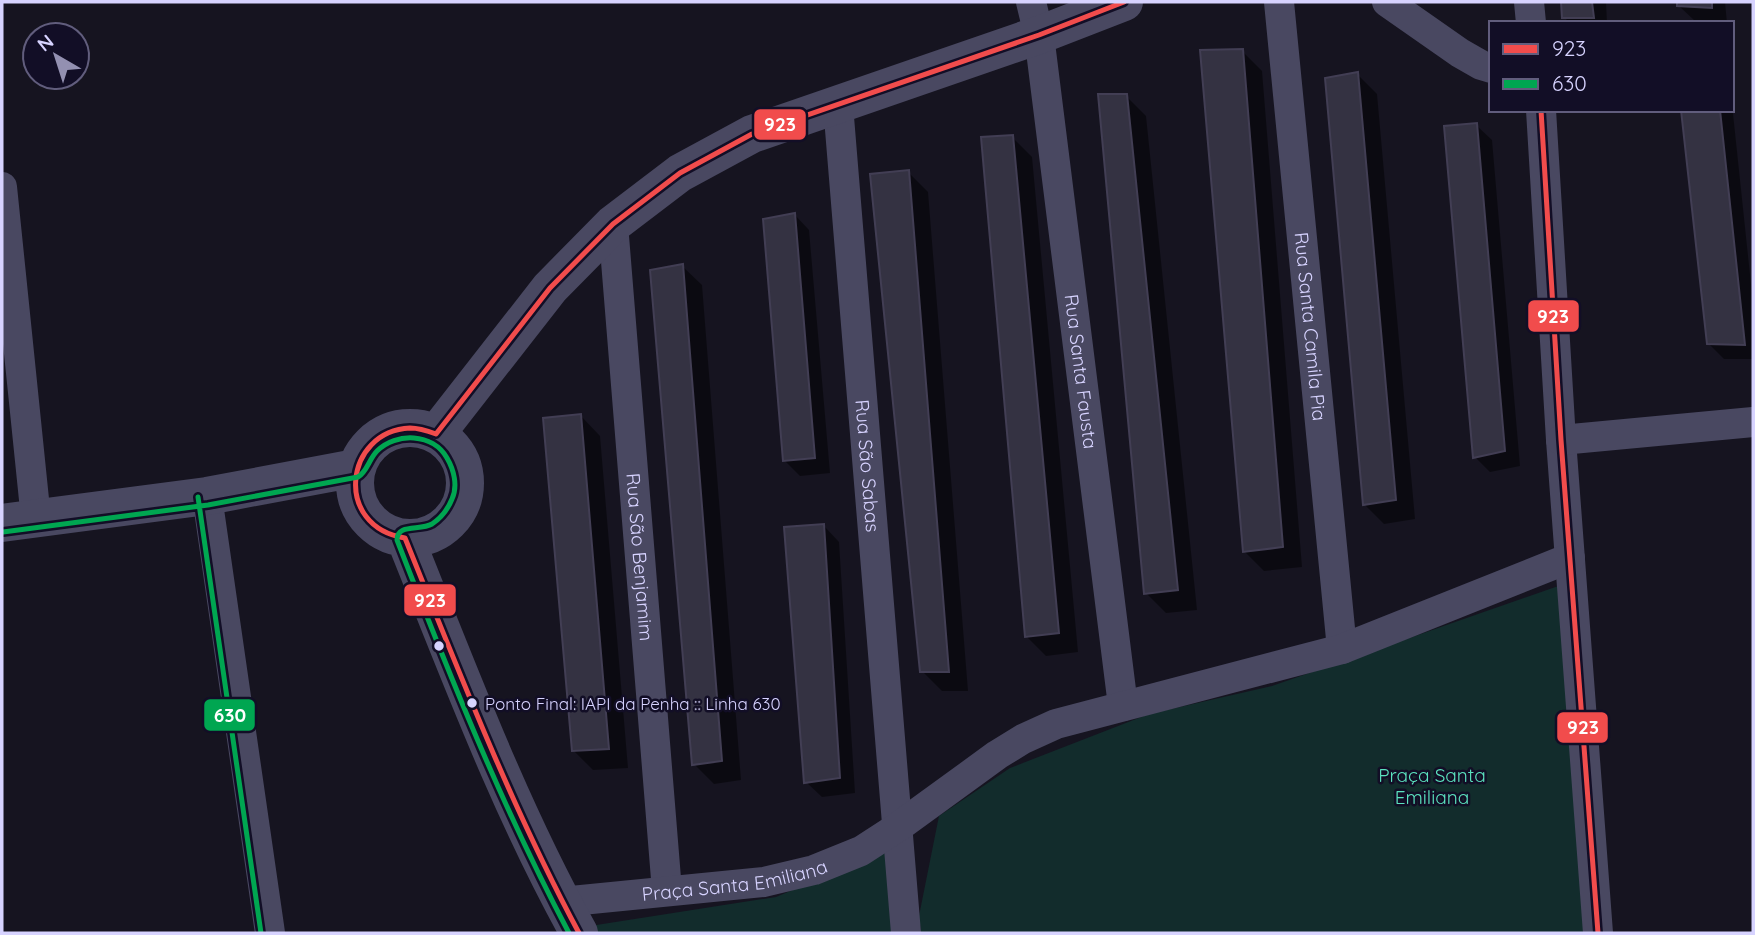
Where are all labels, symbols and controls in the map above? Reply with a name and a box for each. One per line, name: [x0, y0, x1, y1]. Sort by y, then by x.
north arrow: [21, 21, 91, 91]
legend: [1489, 21, 1734, 112]
text: N: [32, 29, 58, 57]
text: 923: [1552, 35, 1586, 61]
text: 630: [1552, 70, 1587, 96]
line badge: 923: [753, 108, 807, 141]
text: 923: [764, 112, 796, 136]
street label: Rua Santa Camila Pia: [1289, 231, 1332, 422]
street label: Rua Santa Fausta: [1060, 293, 1103, 450]
line badge: 923: [1527, 299, 1580, 333]
text: 923: [1537, 304, 1569, 328]
street label: Rua São Sabas: [850, 398, 885, 533]
street label: Rua São Benjamim: [621, 472, 659, 642]
line badge: 923: [403, 583, 457, 617]
text: 923: [414, 588, 446, 612]
unlabelled marker: [432, 639, 446, 653]
place label: Ponto Final: IAPI da Penha :: Linha 630: [485, 693, 781, 714]
marker: Ponto Final: IAPI da Penha :: Linha 630: [465, 696, 479, 710]
line badge: 630: [203, 698, 256, 732]
text: 630: [214, 703, 246, 727]
line badge: 923: [1556, 711, 1609, 744]
text: 923: [1567, 715, 1599, 739]
park label: Praça Santa Emiliana: [1378, 763, 1486, 809]
street label: Praça Santa Emiliana: [641, 854, 831, 906]

